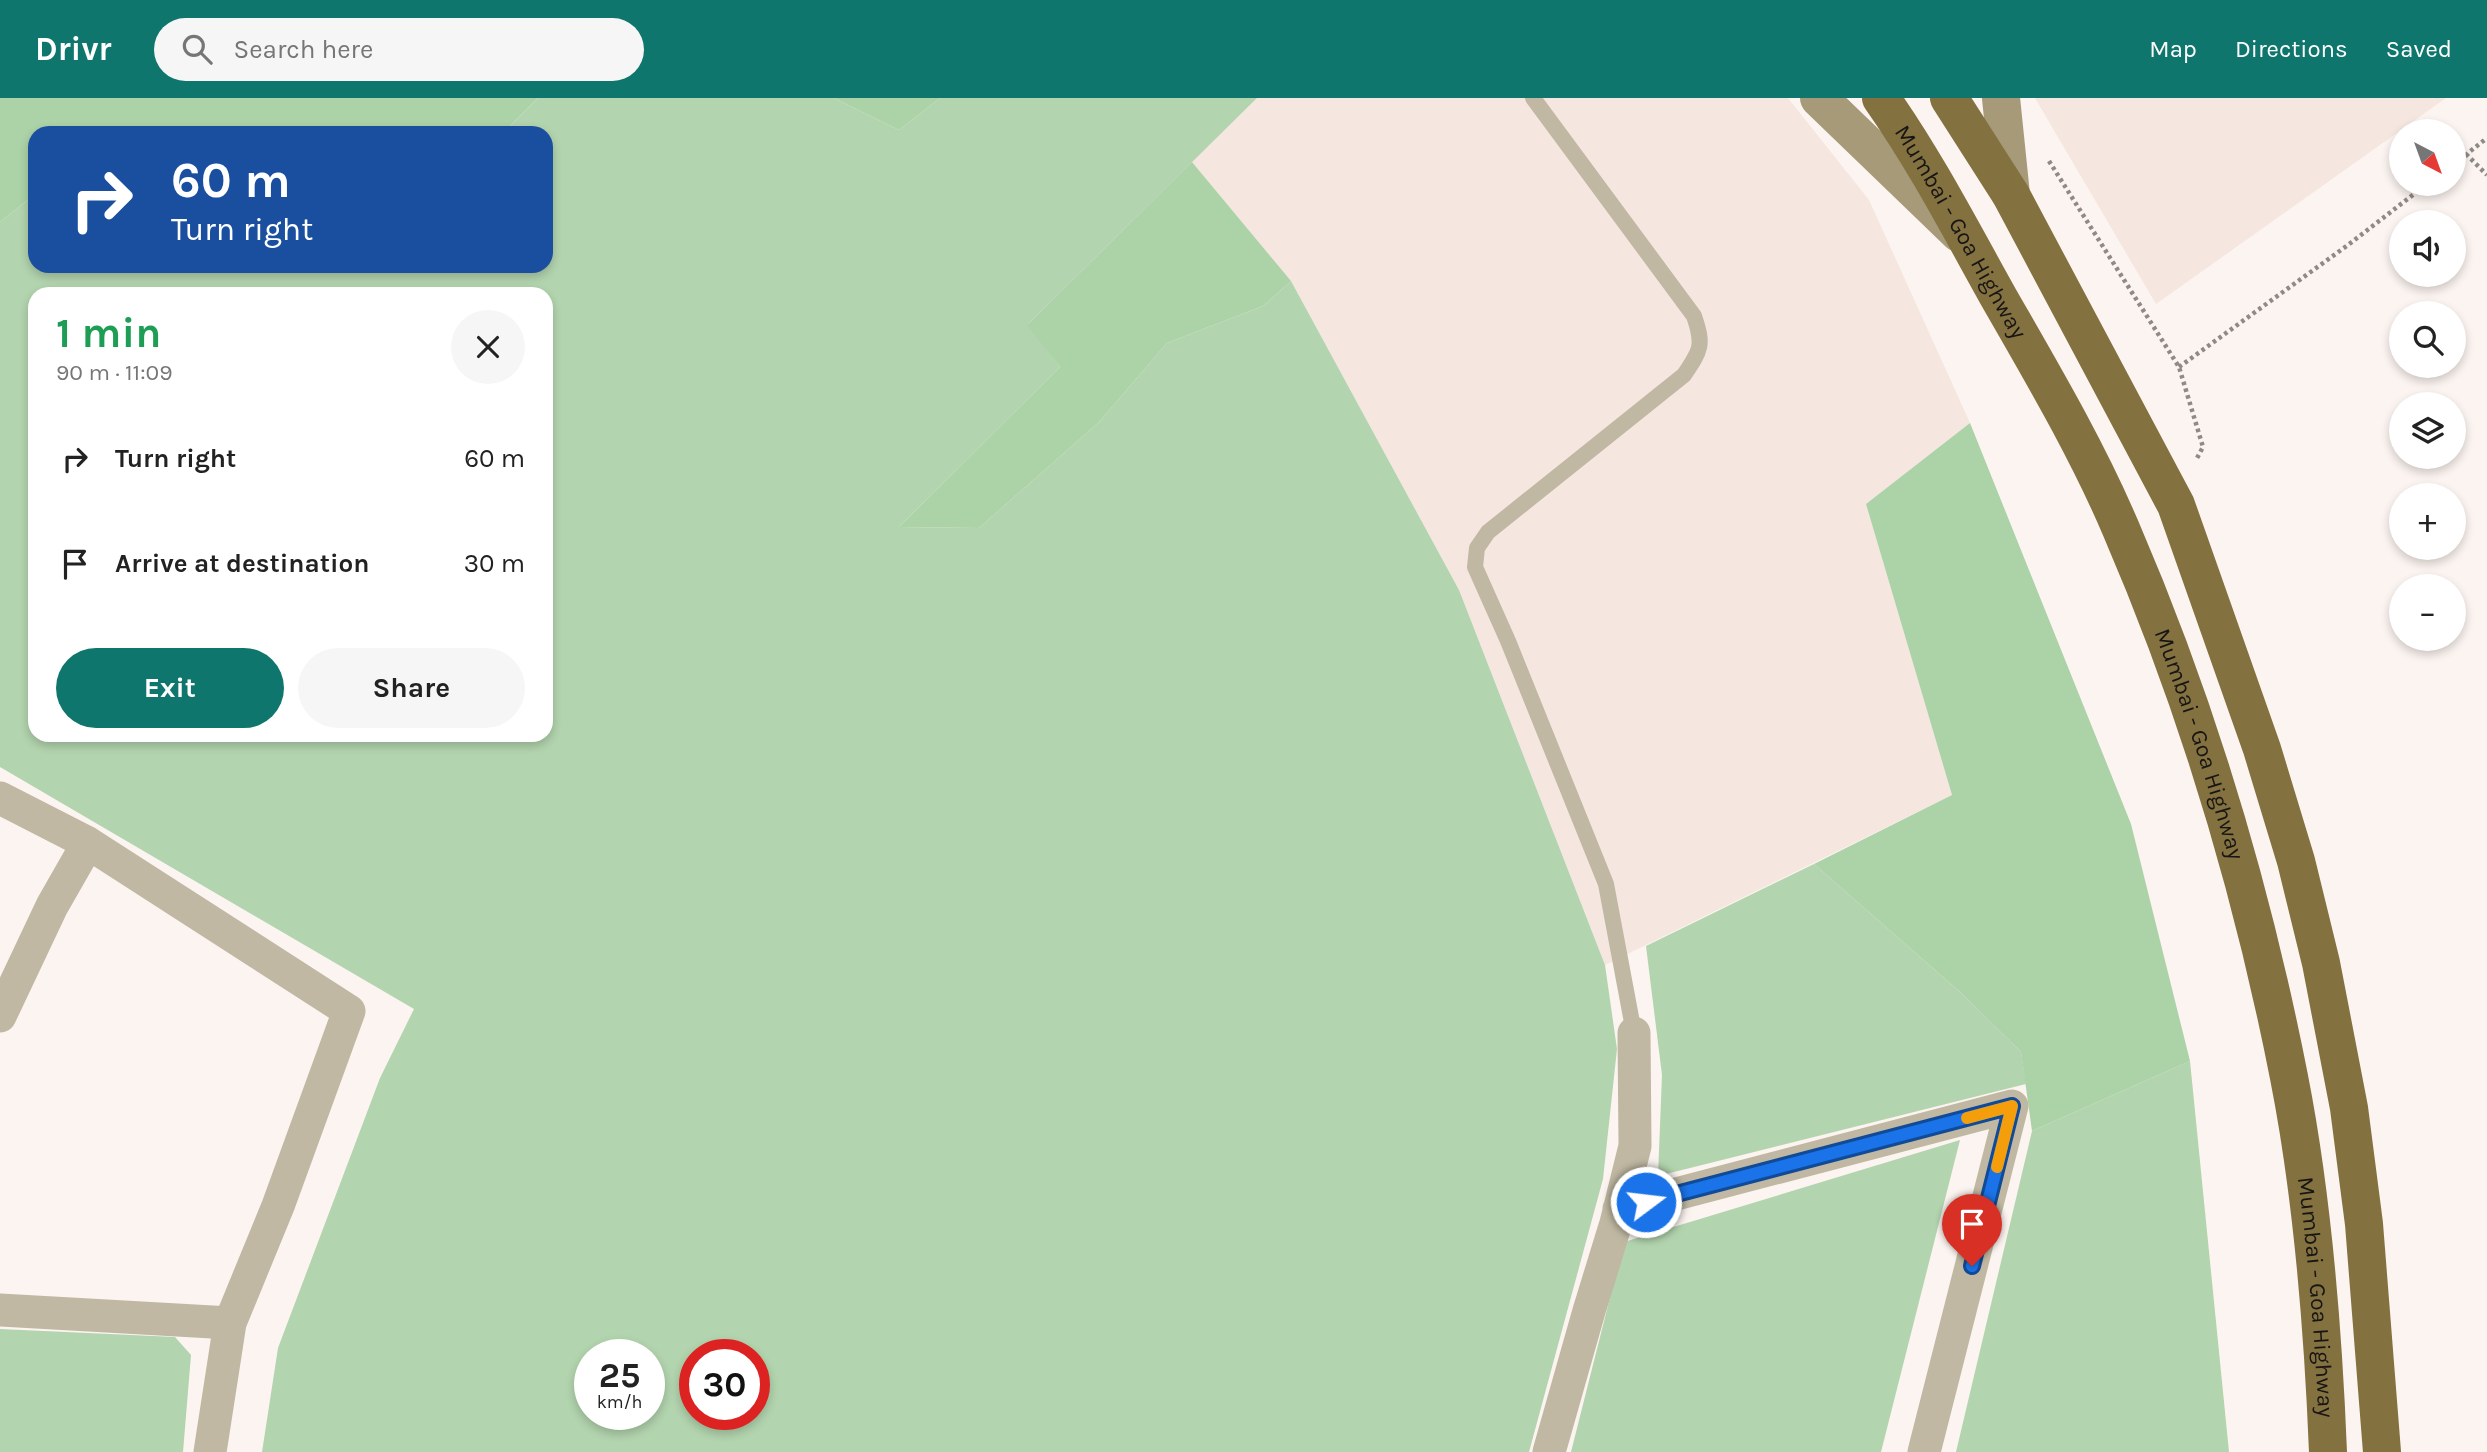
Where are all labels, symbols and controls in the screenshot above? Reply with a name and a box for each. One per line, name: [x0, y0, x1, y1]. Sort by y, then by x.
search box: [154, 18, 644, 81]
text: Drivr: [35, 30, 112, 68]
icon: search: [178, 30, 216, 68]
text: Search here: [234, 34, 373, 65]
text: Map: [2149, 35, 2197, 63]
text: Directions: [2235, 35, 2348, 63]
text: Saved: [2386, 35, 2452, 63]
north arrow: [2389, 119, 2466, 196]
map controls: [2389, 119, 2466, 651]
street label: Mumbai - Goa Highway: [1889, 120, 2033, 344]
text: 60 m: [171, 152, 291, 209]
icon: right: [56, 154, 147, 245]
button: sound: [2389, 210, 2466, 287]
text: Turn right: [171, 211, 313, 248]
button: search: [2389, 301, 2466, 378]
text: 1 min: [56, 308, 161, 358]
button: close: [451, 310, 525, 384]
text: 90 m · 11:09: [56, 359, 173, 386]
button: layers: [2389, 392, 2466, 469]
icon: right: [56, 440, 94, 478]
text: Turn right: [115, 443, 236, 474]
text: 60 m: [464, 443, 525, 474]
button: +: [2389, 483, 2466, 560]
icon: arrive: [56, 545, 94, 583]
text: Arrive at destination: [115, 548, 369, 579]
text: 30 m: [464, 548, 525, 579]
button: −: [2389, 574, 2466, 651]
street label: Mumbai - Goa Highway: [2149, 625, 2250, 863]
button: Exit: [56, 648, 284, 728]
button: Share: [298, 648, 525, 728]
position arrow: [1609, 1165, 1683, 1239]
street label: Mumbai - Goa Highway: [2292, 1175, 2339, 1419]
pin: [1942, 1194, 2002, 1266]
icon: arrive: [1953, 1205, 1991, 1243]
speed limit sign: 30: [679, 1339, 770, 1430]
text: 25: [599, 1355, 640, 1396]
text: km/h: [597, 1391, 642, 1413]

